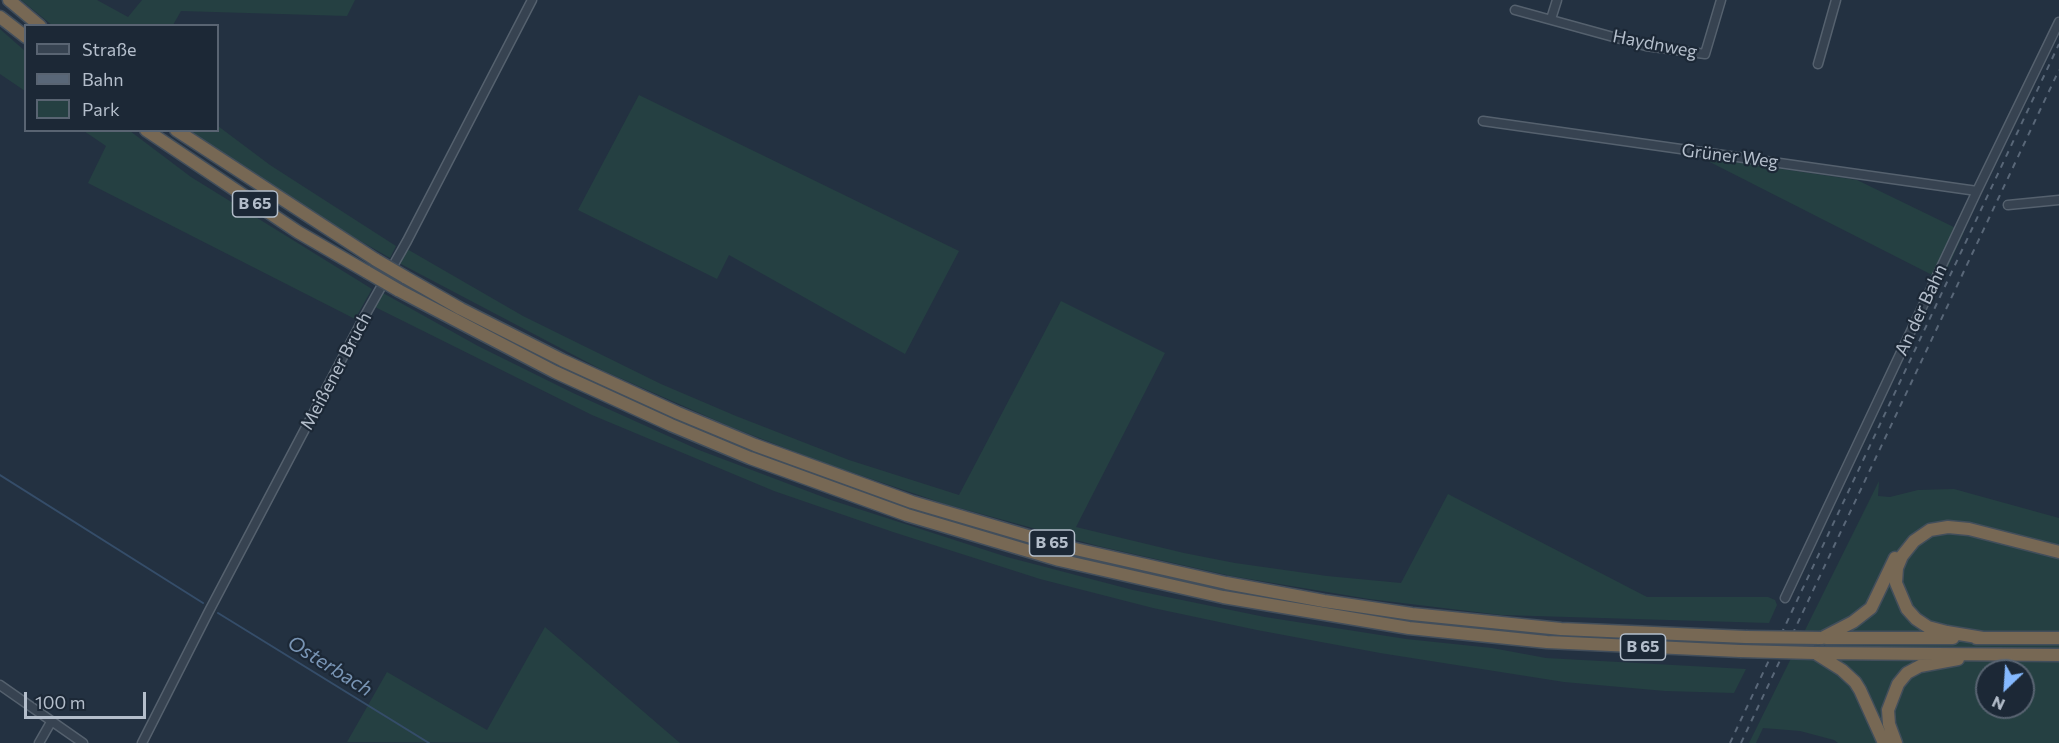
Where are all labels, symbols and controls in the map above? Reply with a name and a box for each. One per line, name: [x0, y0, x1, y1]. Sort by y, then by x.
legend: [24, 24, 219, 132]
street label: Haydnweg: [1611, 25, 1699, 63]
text: Straße: [82, 38, 137, 60]
text: Bahn: [82, 68, 124, 90]
text: Park: [82, 98, 120, 120]
street label: Grüner Weg: [1680, 139, 1780, 173]
road number: B 65: [232, 191, 278, 217]
street label: An der Bahn: [1890, 261, 1952, 359]
street label: Meißener Bruch: [296, 308, 376, 434]
road number: B 65: [1030, 530, 1074, 556]
water label: Osterbach: [283, 630, 377, 702]
road number: B 65: [1620, 634, 1666, 660]
north arrow: [1975, 659, 2035, 719]
scale bar: [27, 680, 148, 718]
text: 100 m: [35, 691, 85, 713]
text: N: [1989, 693, 2007, 715]

